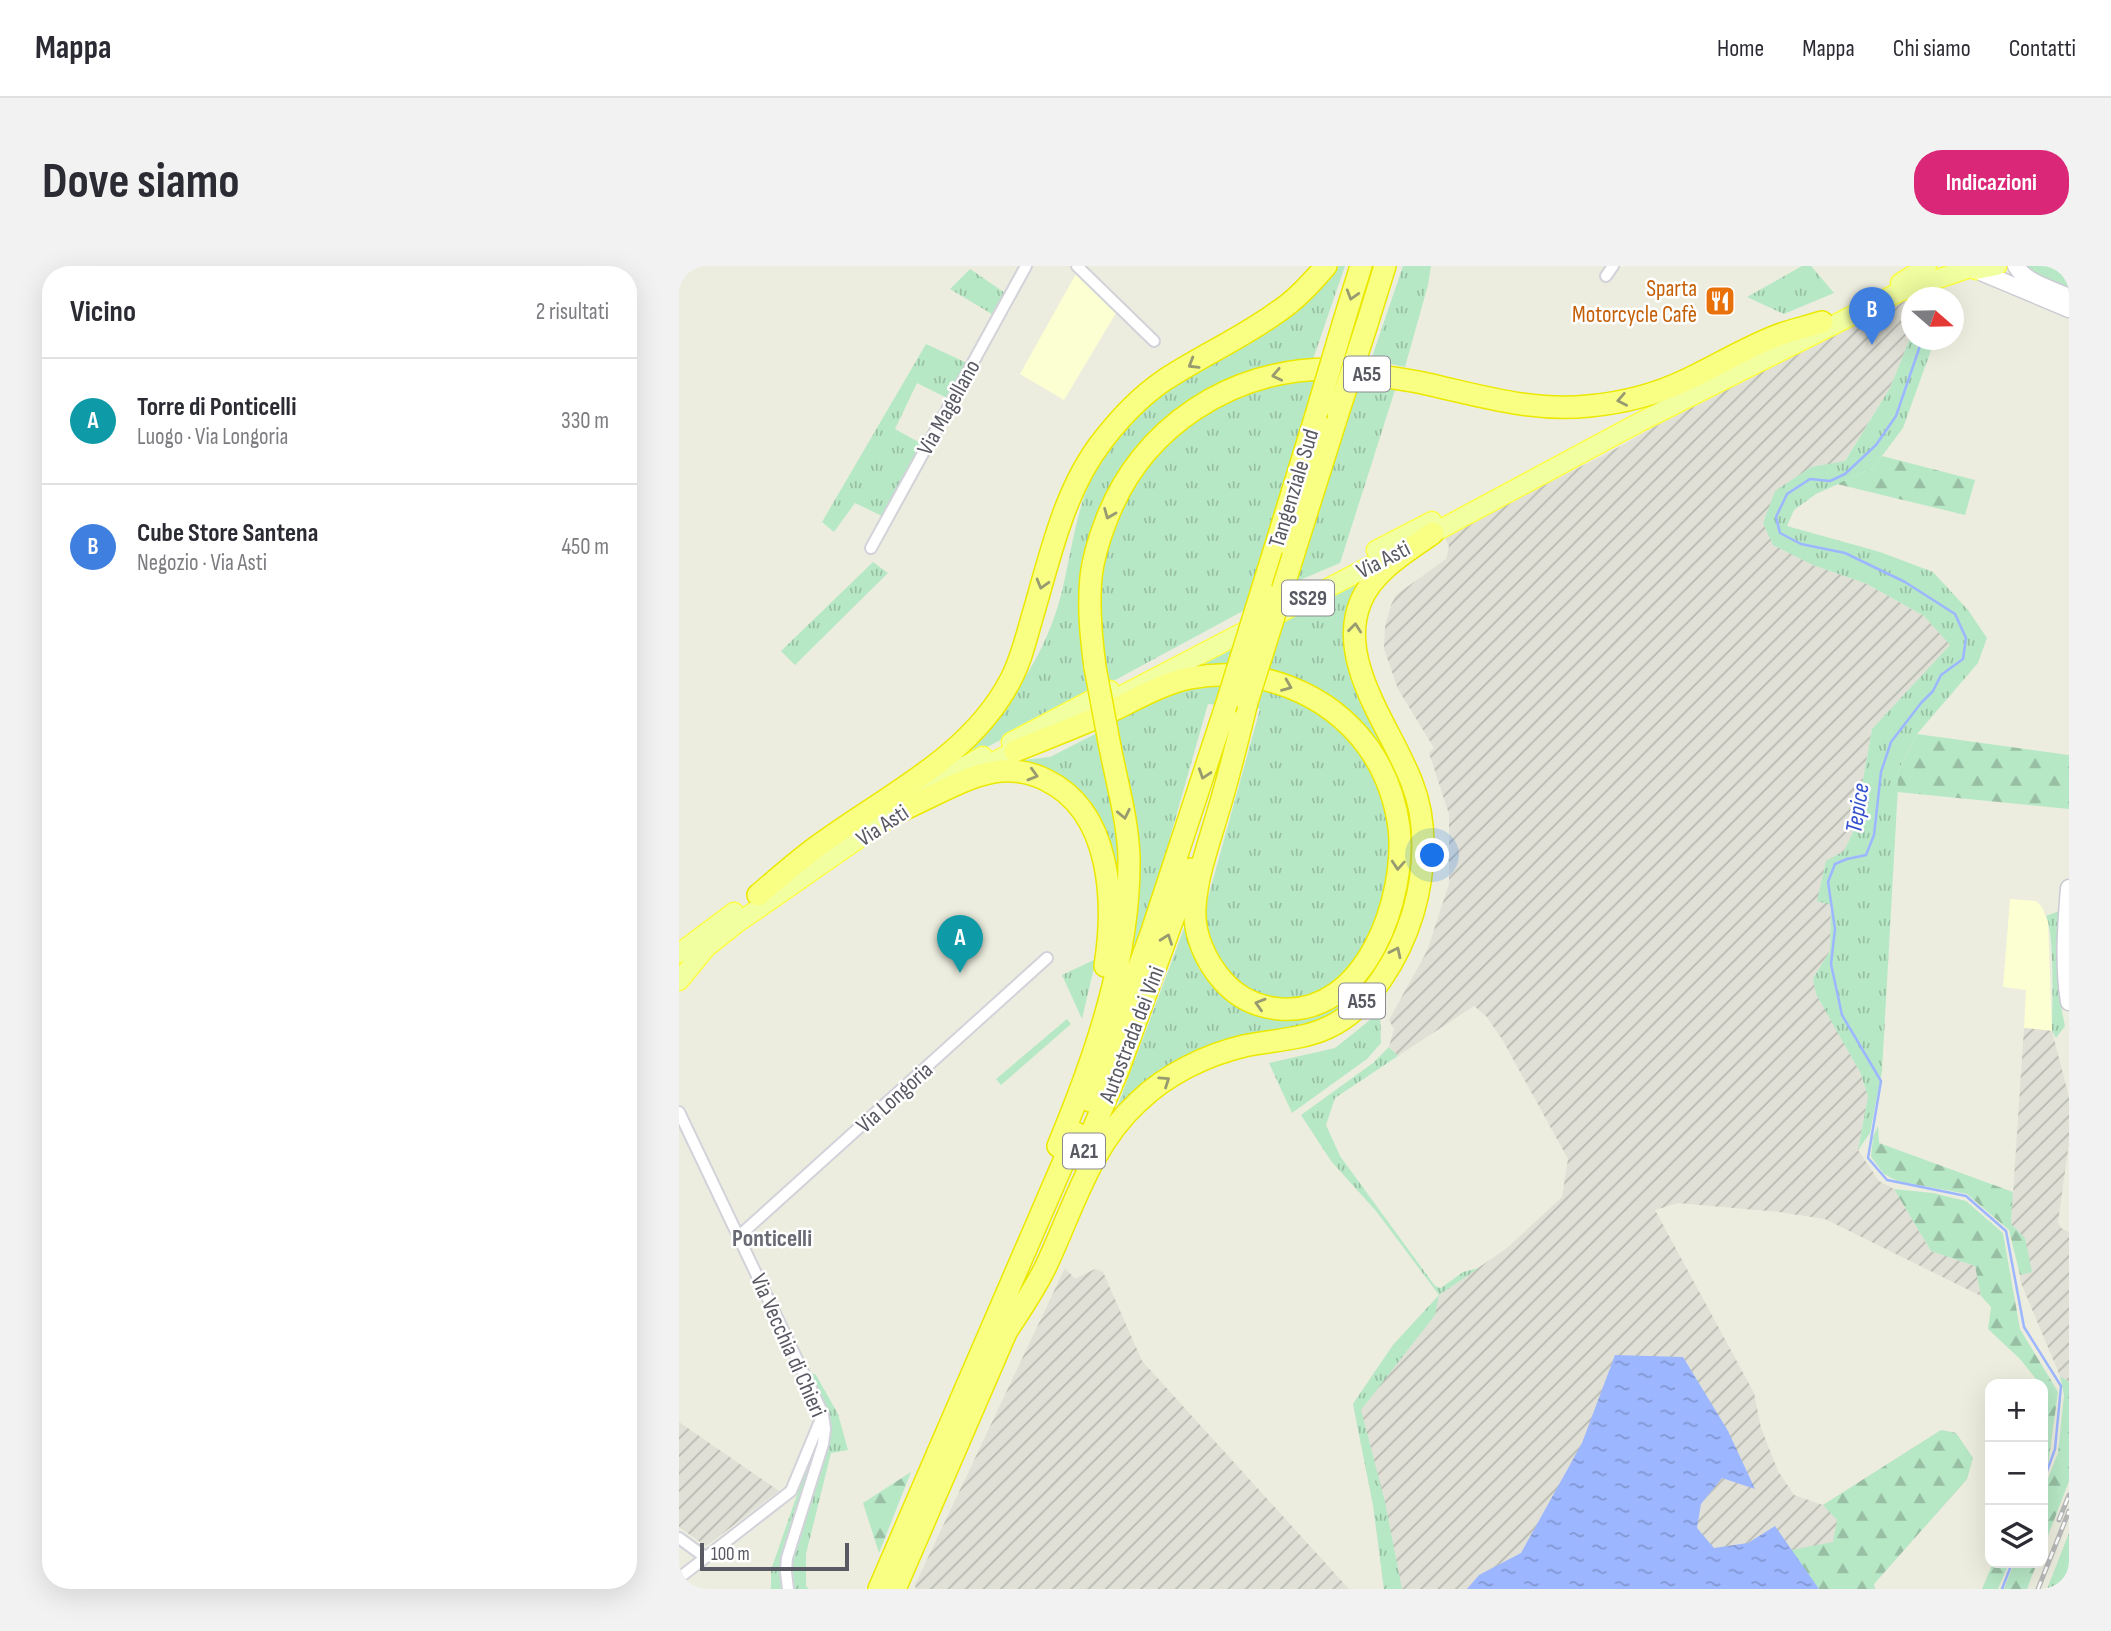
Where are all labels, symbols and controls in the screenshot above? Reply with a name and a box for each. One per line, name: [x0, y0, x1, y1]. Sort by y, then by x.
text: Mappa: [35, 28, 111, 68]
text: Home: [1717, 34, 1764, 63]
text: Mappa: [1802, 34, 1855, 63]
text: Chi siamo: [1893, 34, 1971, 63]
text: Contatti: [2009, 34, 2076, 63]
button: Indicazioni: [1914, 150, 2069, 215]
text: Dove siamo: [42, 153, 240, 212]
place label: Sparta Motorcycle Cafè: [1572, 275, 1697, 329]
restaurant icon: Sparta Motorcycle Cafè: [1703, 284, 1737, 318]
pin: B: [1849, 287, 1895, 345]
north arrow: [1901, 287, 1964, 350]
one-way arrow: [1346, 289, 1361, 301]
text: Vicino: [70, 294, 136, 330]
text: 2 risultati: [536, 298, 609, 326]
street label: Via Magellano: [911, 355, 987, 460]
one-way arrow: [1187, 355, 1200, 368]
road number: A55: [1344, 356, 1390, 392]
one-way arrow: [1271, 367, 1283, 381]
one-way arrow: [1616, 391, 1628, 406]
text: Torre di Ponticelli: [137, 392, 297, 423]
text: A: [88, 407, 98, 435]
text: 330 m: [561, 407, 609, 435]
text: Luogo · Via Longoria: [137, 423, 288, 451]
street label: Tangenziale Sud: [1263, 426, 1325, 551]
one-way arrow: [1103, 506, 1117, 519]
text: Cube Store Santena: [137, 518, 318, 549]
text: B: [88, 533, 98, 561]
text: 450 m: [561, 533, 609, 561]
street label: Via Asti: [1352, 535, 1415, 585]
text: Negozio · Via Asti: [137, 549, 267, 577]
one-way arrow: [1035, 578, 1050, 590]
road number: SS29: [1282, 580, 1334, 616]
one-way arrow: [1348, 622, 1363, 634]
one-way arrow: [1281, 678, 1293, 692]
one-way arrow: [1027, 767, 1039, 782]
one-way arrow: [1198, 768, 1213, 780]
water label: Tepice: [1839, 781, 1876, 835]
street label: Via Asti: [851, 799, 914, 853]
one-way arrow: [1115, 808, 1130, 820]
your location: [1415, 838, 1449, 872]
one-way arrow: [1391, 860, 1406, 871]
pin: A: [937, 915, 983, 973]
one-way arrow: [1159, 933, 1173, 945]
one-way arrow: [1388, 947, 1402, 959]
street label: Autostrada dei Vini: [1093, 962, 1171, 1107]
road number: A55: [1339, 984, 1385, 1018]
one-way arrow: [1254, 998, 1266, 1013]
street label: Via Longoria: [851, 1056, 939, 1139]
one-way arrow: [1157, 1077, 1170, 1089]
road number: A21: [1063, 1134, 1105, 1169]
district label: Ponticelli: [732, 1224, 812, 1253]
street label: Via Vecchia di Chieri: [744, 1269, 832, 1421]
map controls: [1985, 1379, 2048, 1568]
button: +: [1985, 1379, 2048, 1442]
button: −: [1985, 1442, 2048, 1505]
button: layers: [1985, 1505, 2048, 1568]
scale bar: [700, 1540, 849, 1572]
text: 100 m: [711, 1543, 750, 1566]

